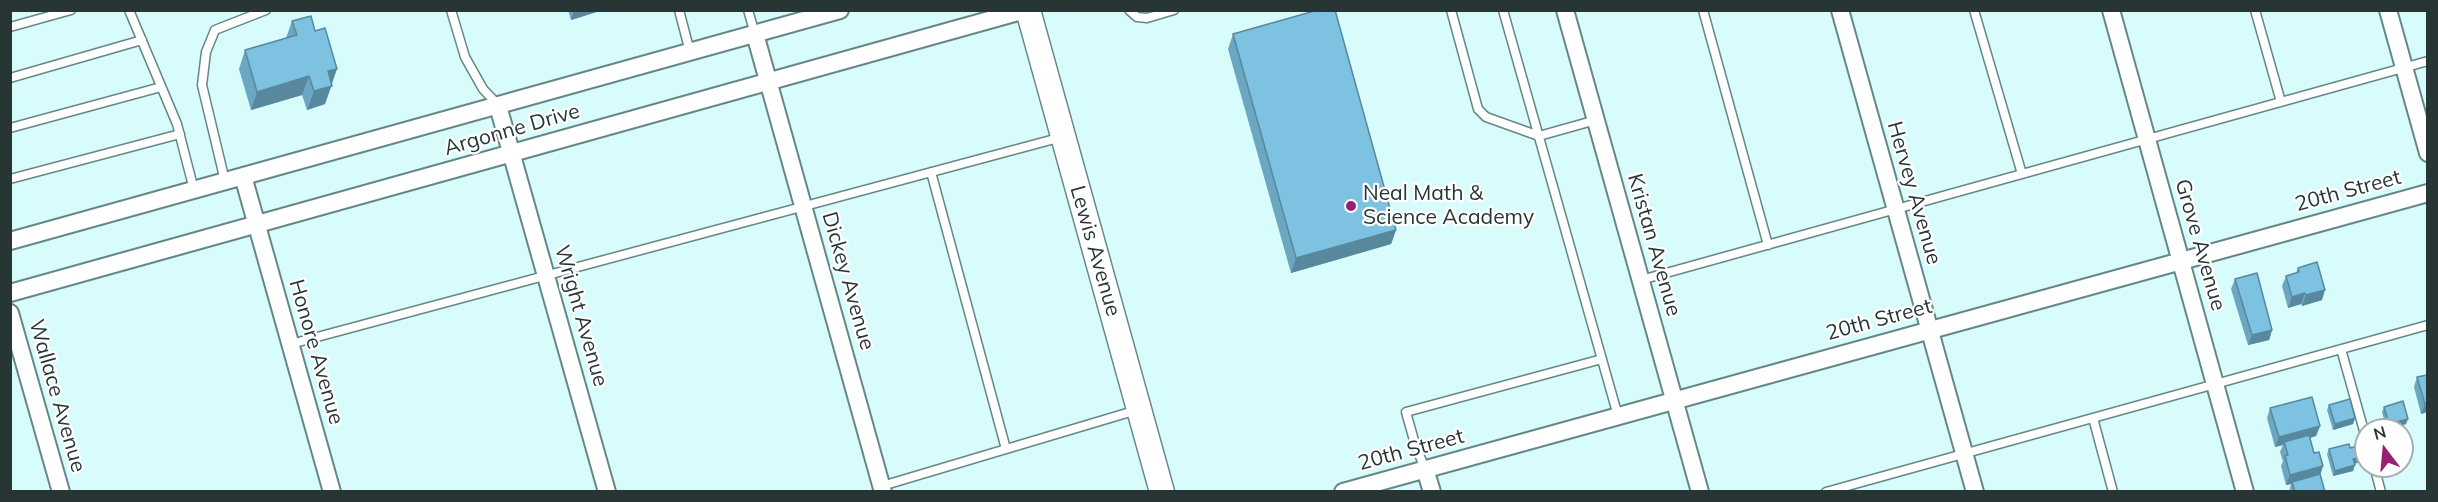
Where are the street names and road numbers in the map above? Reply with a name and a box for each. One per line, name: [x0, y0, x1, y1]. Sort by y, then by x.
street label: Argonne Drive: [441, 99, 583, 161]
street label: Hervey Avenue: [1882, 118, 1946, 268]
street label: 20th Street: [2292, 165, 2404, 217]
street label: Kristan Avenue: [1622, 171, 1686, 319]
street label: Grove Avenue: [2169, 176, 2231, 314]
street label: Lewis Avenue: [1064, 183, 1126, 319]
street label: Dickey Avenue: [816, 209, 880, 353]
street label: Wright Avenue: [549, 242, 613, 390]
street label: Honore Avenue: [283, 276, 349, 428]
street label: 20th Street: [1823, 294, 1935, 346]
street label: Wallace Avenue: [23, 317, 91, 475]
street label: 20th Street: [1355, 424, 1467, 476]

